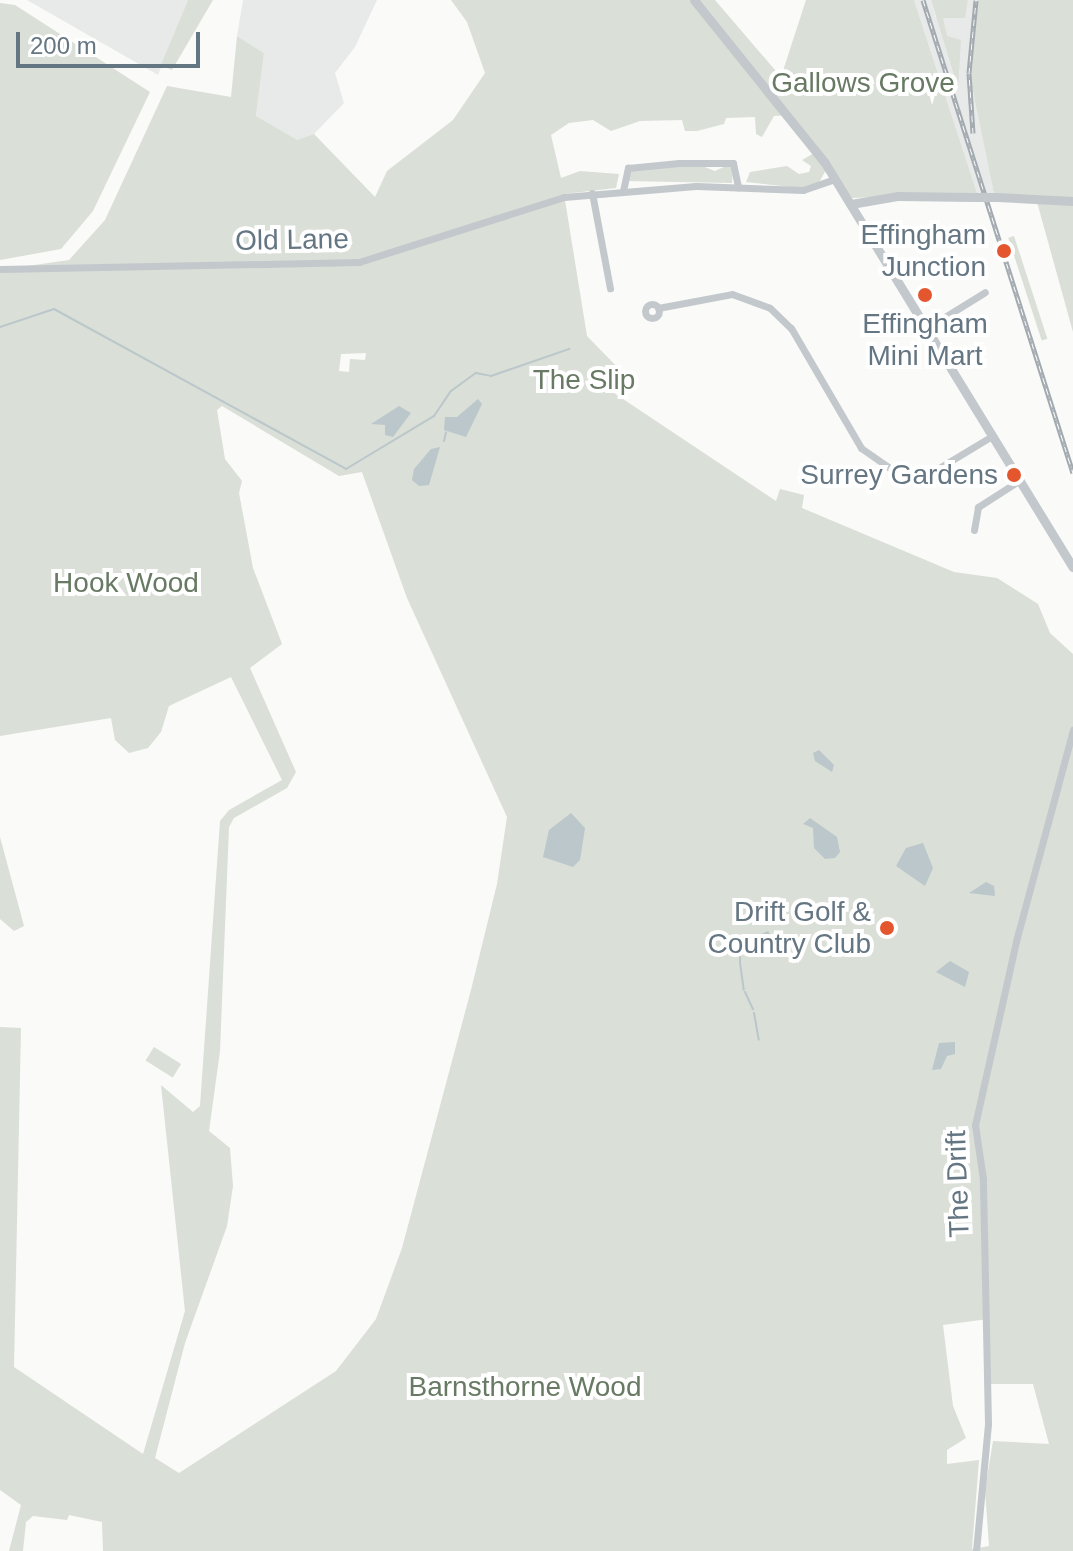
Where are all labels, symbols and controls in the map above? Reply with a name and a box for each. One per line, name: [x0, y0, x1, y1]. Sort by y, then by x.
scale bar: [20, 16, 204, 66]
text: 200 m: [30, 32, 97, 59]
park label: Gallows Grove: [771, 66, 955, 100]
place label: Effingham Junction: [860, 218, 986, 284]
street label: Old Lane: [235, 222, 349, 258]
marker: Effingham Junction: [993, 240, 1015, 262]
marker: Effingham Mini Mart: [916, 286, 934, 304]
place label: Effingham Mini Mart: [862, 307, 988, 373]
park label: The Slip: [533, 363, 635, 397]
place label: Surrey Gardens: [800, 458, 998, 492]
marker: Surrey Gardens: [1005, 466, 1023, 484]
park label: Hook Wood: [53, 566, 199, 600]
place label: Drift Golf & Country Club: [708, 895, 871, 961]
marker: Drift Golf & Country Club: [878, 919, 896, 937]
street label: The Drift: [939, 1130, 977, 1238]
park label: Barnsthorne Wood: [409, 1370, 641, 1404]

